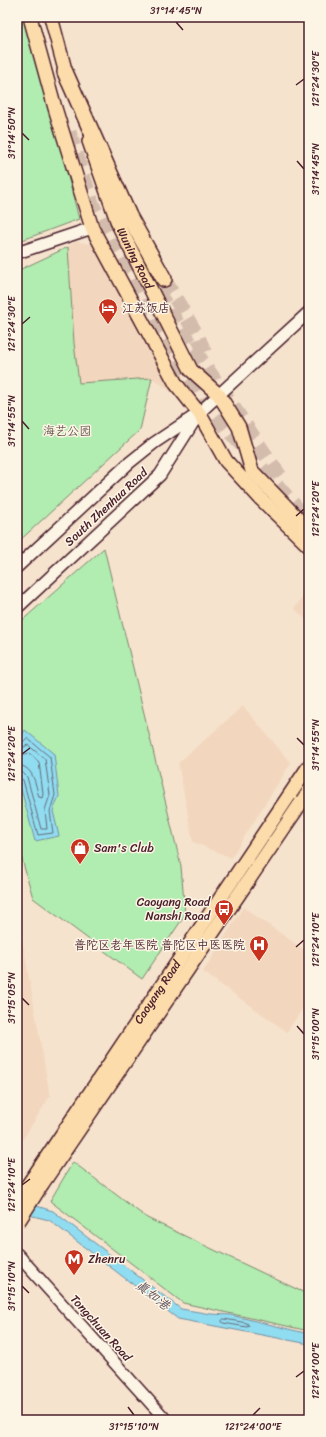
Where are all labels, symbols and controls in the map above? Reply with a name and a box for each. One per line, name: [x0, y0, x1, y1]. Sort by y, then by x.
text: 31°14'45"N: [150, 2, 202, 20]
text: 121°24'30"E: [307, 50, 325, 107]
text: 31°14'50"N: [3, 107, 21, 159]
text: 31°14'45"N: [307, 143, 325, 195]
street label: Wuning Road: [110, 223, 161, 294]
text: 121°24'30"E: [3, 295, 21, 352]
hotel icon: 江苏饭店: [97, 297, 119, 325]
place label: 江苏饭店: [122, 297, 170, 319]
text: 31°14'55"N: [3, 395, 21, 447]
park label: 海艺公园: [43, 420, 91, 442]
street label: South Zhenhua Road: [59, 461, 154, 552]
text: 121°24'20"E: [307, 479, 325, 537]
text: 31°14'55"N: [307, 719, 325, 771]
text: 121°24'20"E: [3, 724, 21, 782]
shop icon: Sam's Club: [69, 837, 91, 865]
place label: Sam's Club: [94, 837, 154, 859]
place label: Caoyang Road Nanshi Road: [137, 891, 212, 927]
bus stop icon: Caoyang Road Nanshi Road: [213, 898, 235, 926]
text: 121°24'10"E: [307, 911, 325, 967]
place label: 普陀区老年医院 普陀区中医医院: [74, 934, 245, 956]
hospital icon: 普陀区老年医院 普陀区中医医院: [248, 934, 270, 962]
street label: Caoyang Road: [128, 954, 188, 1029]
text: 31°15'05"N: [3, 972, 21, 1024]
text: 31°15'00"N: [307, 1008, 325, 1060]
text: 121°24'10"E: [3, 1156, 21, 1212]
metro station icon: Zhenru: [63, 1248, 85, 1276]
place label: Zhenru: [88, 1248, 126, 1270]
text: 31°15'10"N: [3, 1261, 21, 1311]
water label: 真如港: [131, 1274, 177, 1317]
street label: Tongchuan Road: [65, 1289, 138, 1367]
text: 121°24'00"E: [307, 1341, 325, 1399]
text: 31°15'10"N: [109, 1418, 159, 1436]
text: 121°24'00"E: [225, 1418, 283, 1436]

